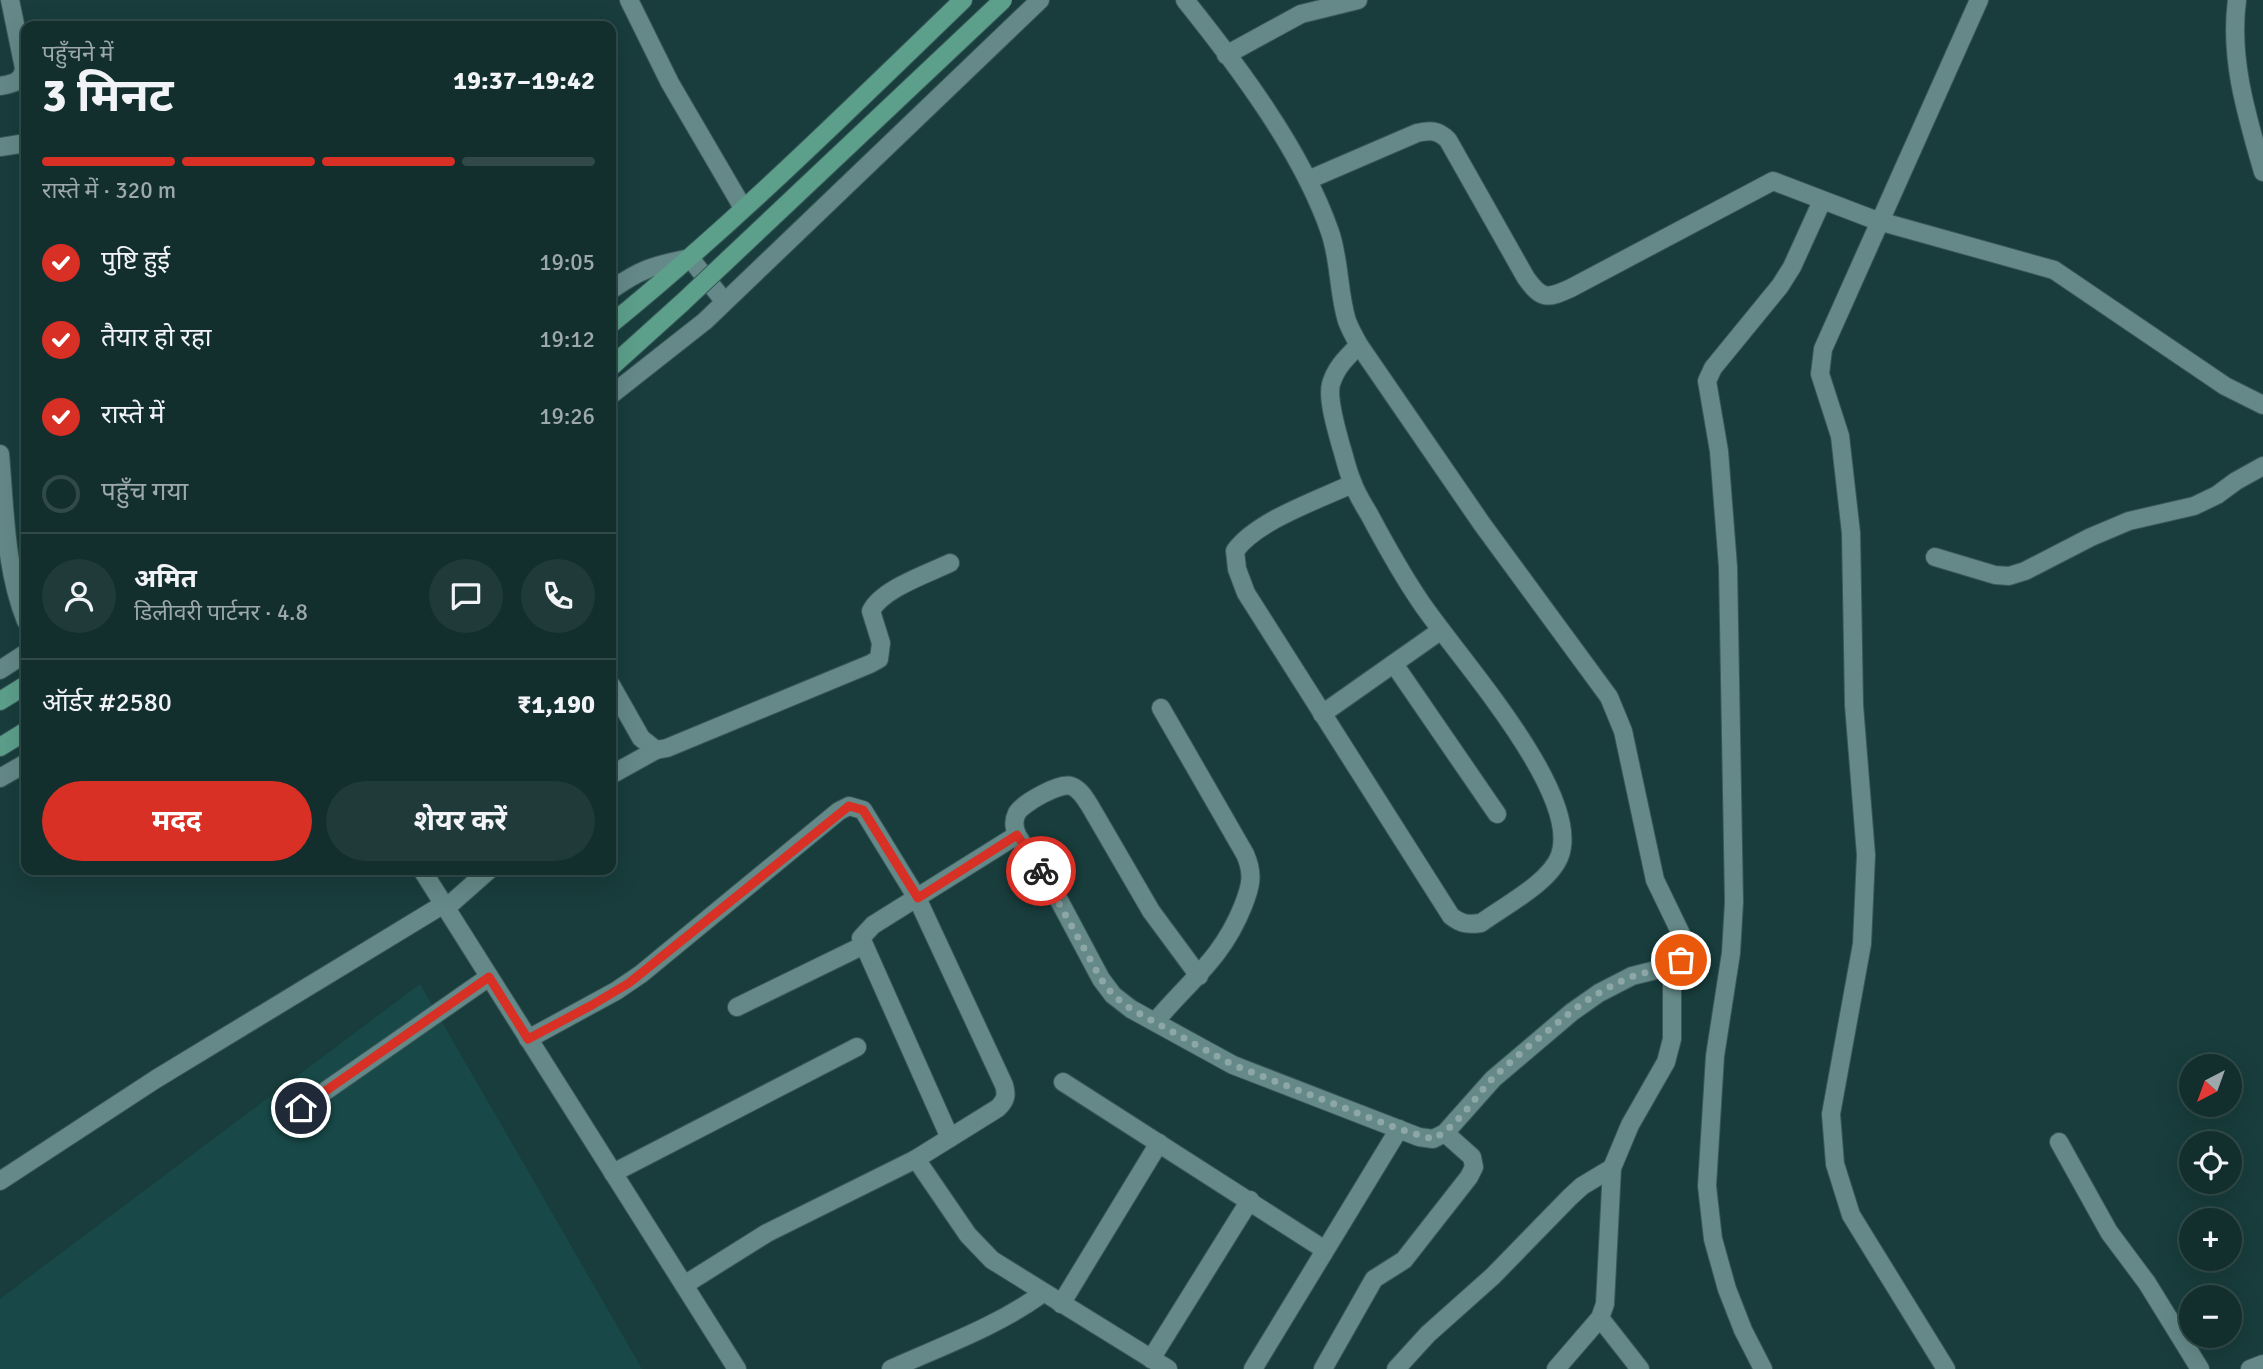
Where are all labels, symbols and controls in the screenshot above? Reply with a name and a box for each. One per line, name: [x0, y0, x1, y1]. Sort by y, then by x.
text: पहुँचने में: [42, 39, 113, 68]
text: 19:37–19:42: [453, 65, 595, 97]
text: 3 मिनट: [42, 68, 174, 124]
text: रास्ते में · 320 m: [42, 176, 176, 205]
icon: check: [42, 244, 80, 282]
text: पुष्टि हुई: [101, 245, 170, 277]
text: 19:05: [539, 248, 595, 277]
icon: check: [42, 321, 80, 359]
text: तैयार हो रहा: [101, 322, 211, 354]
text: 19:12: [539, 325, 595, 354]
icon: check: [42, 398, 80, 436]
text: रास्ते में: [101, 399, 165, 431]
text: 19:26: [539, 402, 595, 431]
text: पहुँच गया: [101, 476, 188, 508]
button: person: [42, 559, 116, 633]
button: chat: [429, 559, 503, 633]
button: phone: [521, 559, 595, 633]
text: अमित: [134, 563, 197, 595]
text: डिलीवरी पार्टनर · 4.8: [134, 598, 308, 627]
text: ऑर्डर #2580: [42, 687, 172, 719]
text: ₹1,190: [517, 689, 595, 721]
button: मदद: [42, 781, 312, 861]
button: शेयर करें: [326, 781, 595, 861]
courier: [1006, 836, 1076, 906]
icon: bike: [1022, 852, 1060, 890]
pin: [1651, 930, 1711, 990]
icon: bag: [1662, 941, 1700, 979]
north arrow: [2179, 1054, 2242, 1116]
map controls: [2179, 1054, 2242, 1348]
pin: [271, 1078, 331, 1138]
icon: home: [282, 1089, 320, 1127]
button: locate: [2179, 1131, 2242, 1194]
button: +: [2179, 1208, 2242, 1271]
button: −: [2179, 1285, 2242, 1348]

